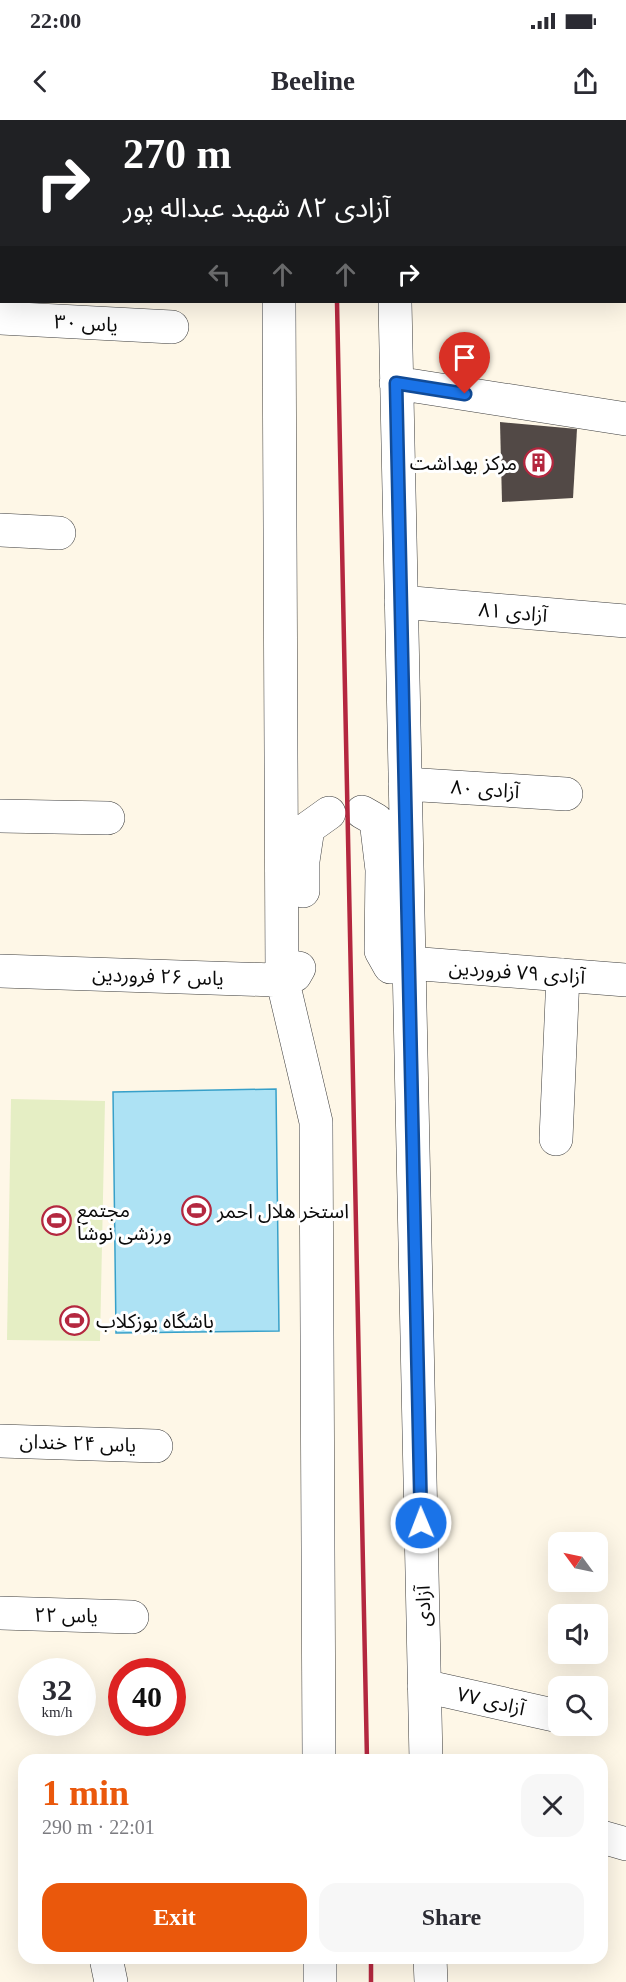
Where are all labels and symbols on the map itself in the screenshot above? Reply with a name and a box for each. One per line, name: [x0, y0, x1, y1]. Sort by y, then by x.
street label: یاس ۳۰: [53, 310, 118, 337]
pin: [439, 332, 490, 394]
building icon: مرکز بهداشت: [522, 447, 554, 479]
place label: مرکز بهداشت: [410, 452, 517, 475]
street label: آزادی ۸۱: [478, 598, 549, 627]
street label: آزادی ۸۰: [450, 776, 521, 803]
street label: آزادی ۷۹ فروردین: [448, 956, 587, 989]
street label: یاس ۲۶ فروردین: [92, 963, 224, 990]
sports icon: استخر هلال احمر: [180, 1195, 212, 1227]
place label: مجتمع ورزشی نوشا: [77, 1199, 172, 1245]
place label: استخر هلال احمر: [216, 1200, 349, 1223]
sports icon: مجتمع ورزشی نوشا: [40, 1205, 72, 1237]
sports icon: باشگاه یوزکلاب: [59, 1305, 91, 1337]
place label: باشگاه یوزکلاب: [96, 1310, 214, 1333]
street label: یاس ۲۴ خندان: [19, 1430, 137, 1457]
position arrow: [389, 1491, 453, 1555]
north arrow: [548, 1532, 608, 1592]
street label: آزادی: [412, 1584, 435, 1627]
street label: یاس ۲۲: [34, 1603, 98, 1628]
speed limit sign: 40: [108, 1658, 186, 1736]
street label: آزادی ۷۷: [455, 1683, 528, 1721]

